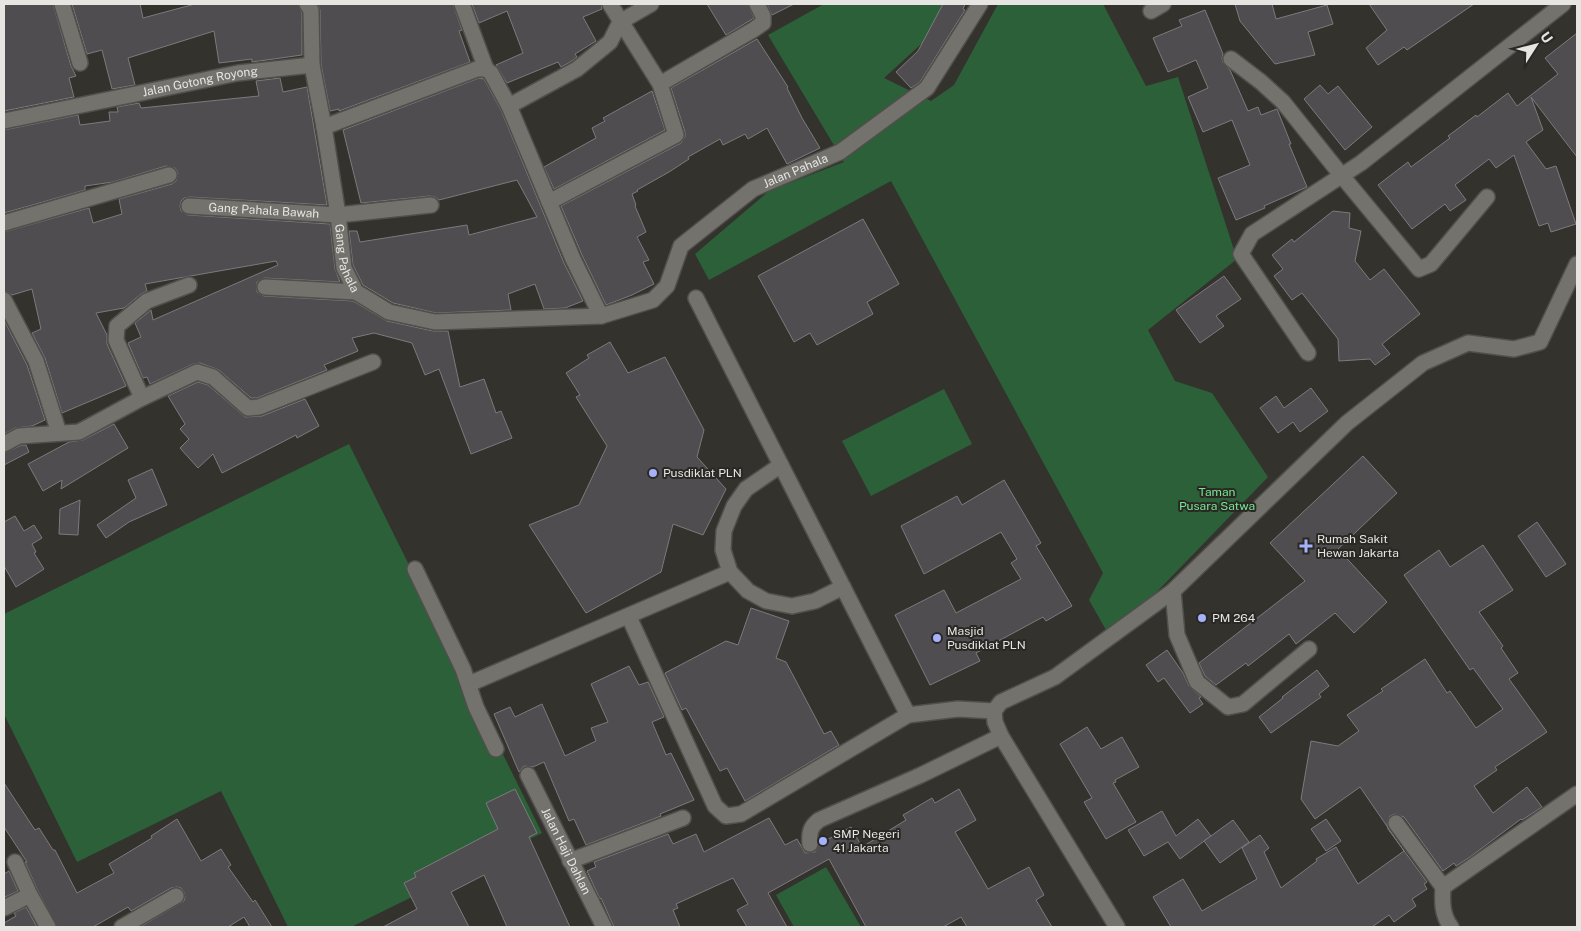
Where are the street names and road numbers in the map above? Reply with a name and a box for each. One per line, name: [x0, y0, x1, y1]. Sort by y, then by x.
street label: Jalan Gotong Royong: [141, 64, 259, 99]
street label: Jalan Pahala: [761, 151, 830, 191]
street label: Gang Pahala Bawah: [208, 200, 320, 221]
street label: Gang Pahala: [332, 223, 362, 295]
street label: Jalan Haji Dahlan: [538, 805, 594, 897]

